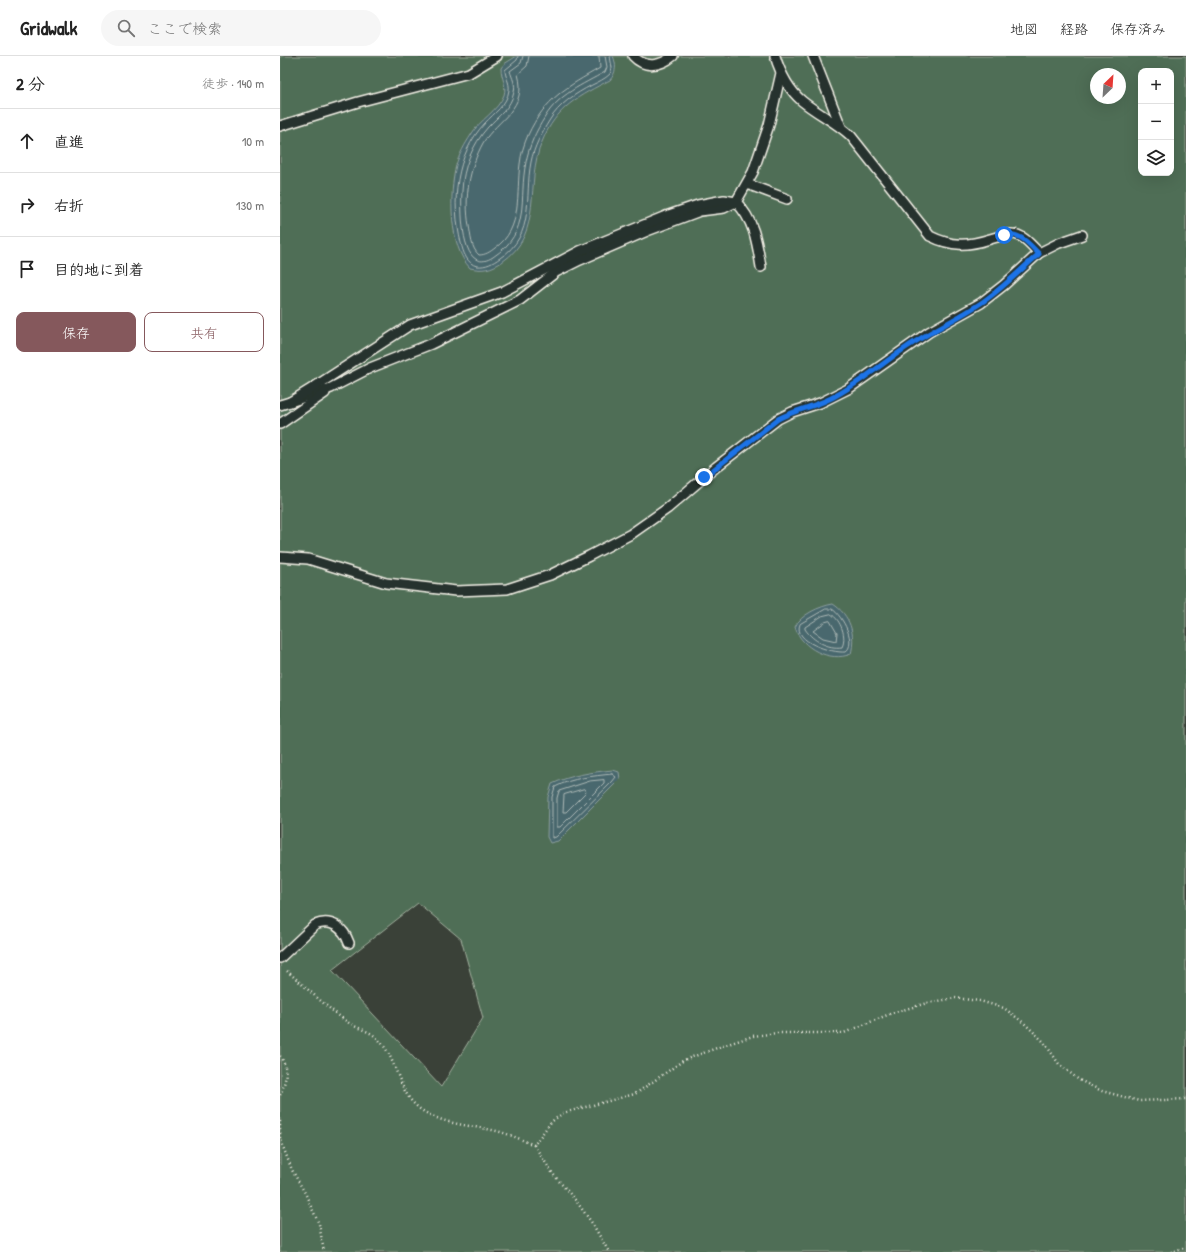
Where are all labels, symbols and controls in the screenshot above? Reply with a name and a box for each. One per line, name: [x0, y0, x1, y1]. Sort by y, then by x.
search box: [101, 10, 381, 46]
text: Gridwalk: [20, 15, 77, 41]
icon: search: [115, 17, 137, 39]
text: ここで検索: [147, 18, 222, 39]
text: 地図: [1010, 19, 1038, 38]
text: 経路: [1060, 19, 1088, 38]
text: 保存済み: [1110, 19, 1166, 38]
north arrow: [1090, 68, 1126, 104]
map controls: [1138, 68, 1174, 176]
button: +: [1138, 68, 1174, 104]
text: 2 分: [16, 72, 45, 95]
text: 徒歩 · 140 m: [202, 74, 264, 92]
button: −: [1138, 104, 1174, 140]
icon: ahead: [16, 130, 38, 152]
text: 直進: [54, 131, 84, 152]
text: 10 m: [242, 132, 264, 150]
button: layers: [1138, 140, 1174, 176]
icon: right: [16, 194, 38, 216]
text: 右折: [54, 195, 84, 216]
text: 130 m: [236, 196, 264, 214]
route start: [995, 226, 1013, 244]
icon: arrive: [16, 258, 38, 280]
text: 目的地に到着: [54, 259, 144, 280]
button: 保存: [16, 312, 136, 352]
button: 共有: [144, 312, 264, 352]
route end: [695, 468, 713, 486]

